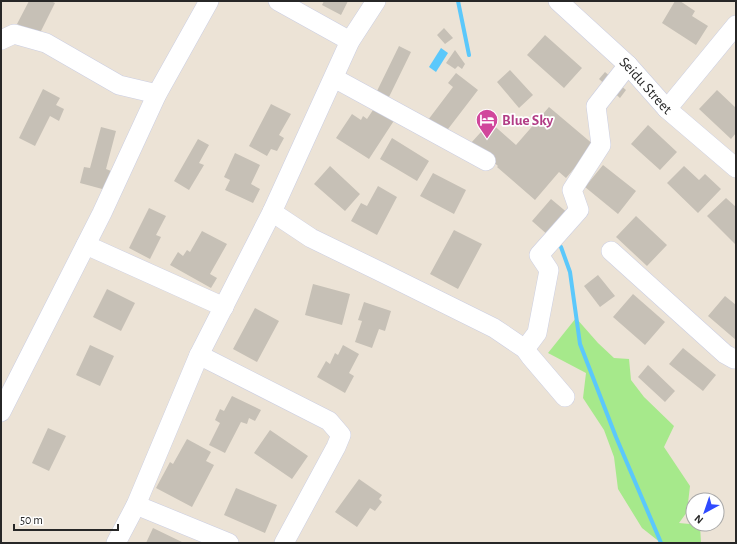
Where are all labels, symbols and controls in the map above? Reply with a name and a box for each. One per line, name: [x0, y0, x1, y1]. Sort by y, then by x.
street label: Seidu Street: [617, 54, 674, 118]
hotel icon: Blue Sky: [474, 107, 500, 140]
place label: Blue Sky: [502, 113, 554, 128]
north arrow: [685, 492, 725, 532]
scale bar: [14, 506, 118, 532]
text: N: [692, 513, 705, 526]
text: 50 m: [20, 514, 43, 526]

